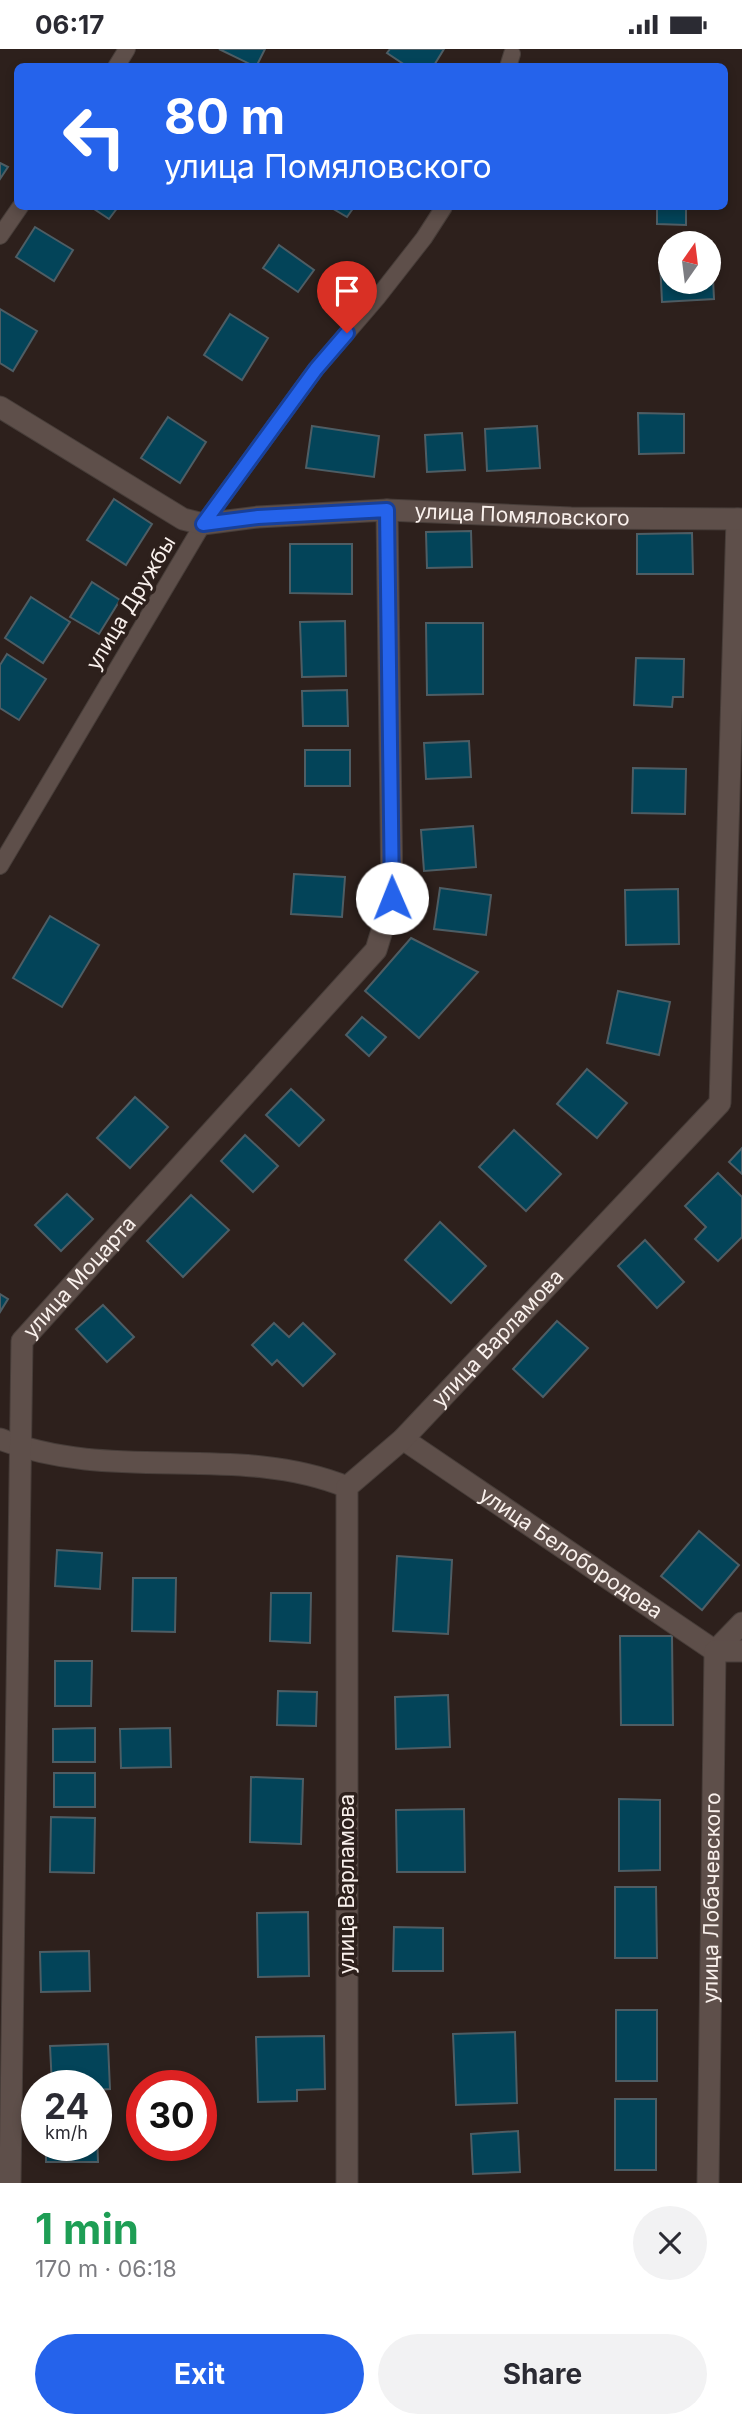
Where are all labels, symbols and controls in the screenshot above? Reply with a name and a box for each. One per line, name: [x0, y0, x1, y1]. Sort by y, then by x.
text: 06:17: [35, 9, 104, 40]
text: 80 m: [164, 87, 285, 146]
icon: left: [49, 91, 140, 182]
text: улица Помяловского: [164, 147, 492, 186]
north arrow: [658, 231, 721, 294]
map controls: [658, 231, 721, 294]
pin: [317, 261, 377, 333]
icon: arrive: [328, 272, 366, 310]
street label: улица Помяловского: [414, 498, 630, 530]
street label: улица Дружбы: [81, 531, 180, 674]
position arrow: [355, 861, 429, 935]
street label: улица Моцарта: [18, 1211, 141, 1343]
street label: улица Варламова: [427, 1264, 568, 1412]
street label: улица Белобородова: [475, 1482, 668, 1624]
street label: улица Лобачевского: [697, 1792, 725, 2004]
street label: улица Варламова: [334, 1794, 359, 1974]
speed limit sign: 30: [126, 2070, 217, 2161]
text: 24: [44, 2085, 89, 2127]
text: km/h: [45, 2122, 88, 2143]
text: 1 min: [35, 2203, 139, 2254]
button: close: [633, 2206, 707, 2280]
text: 170 m · 06:18: [35, 2255, 177, 2283]
button: Exit: [35, 2334, 364, 2414]
button: Share: [378, 2334, 707, 2414]

